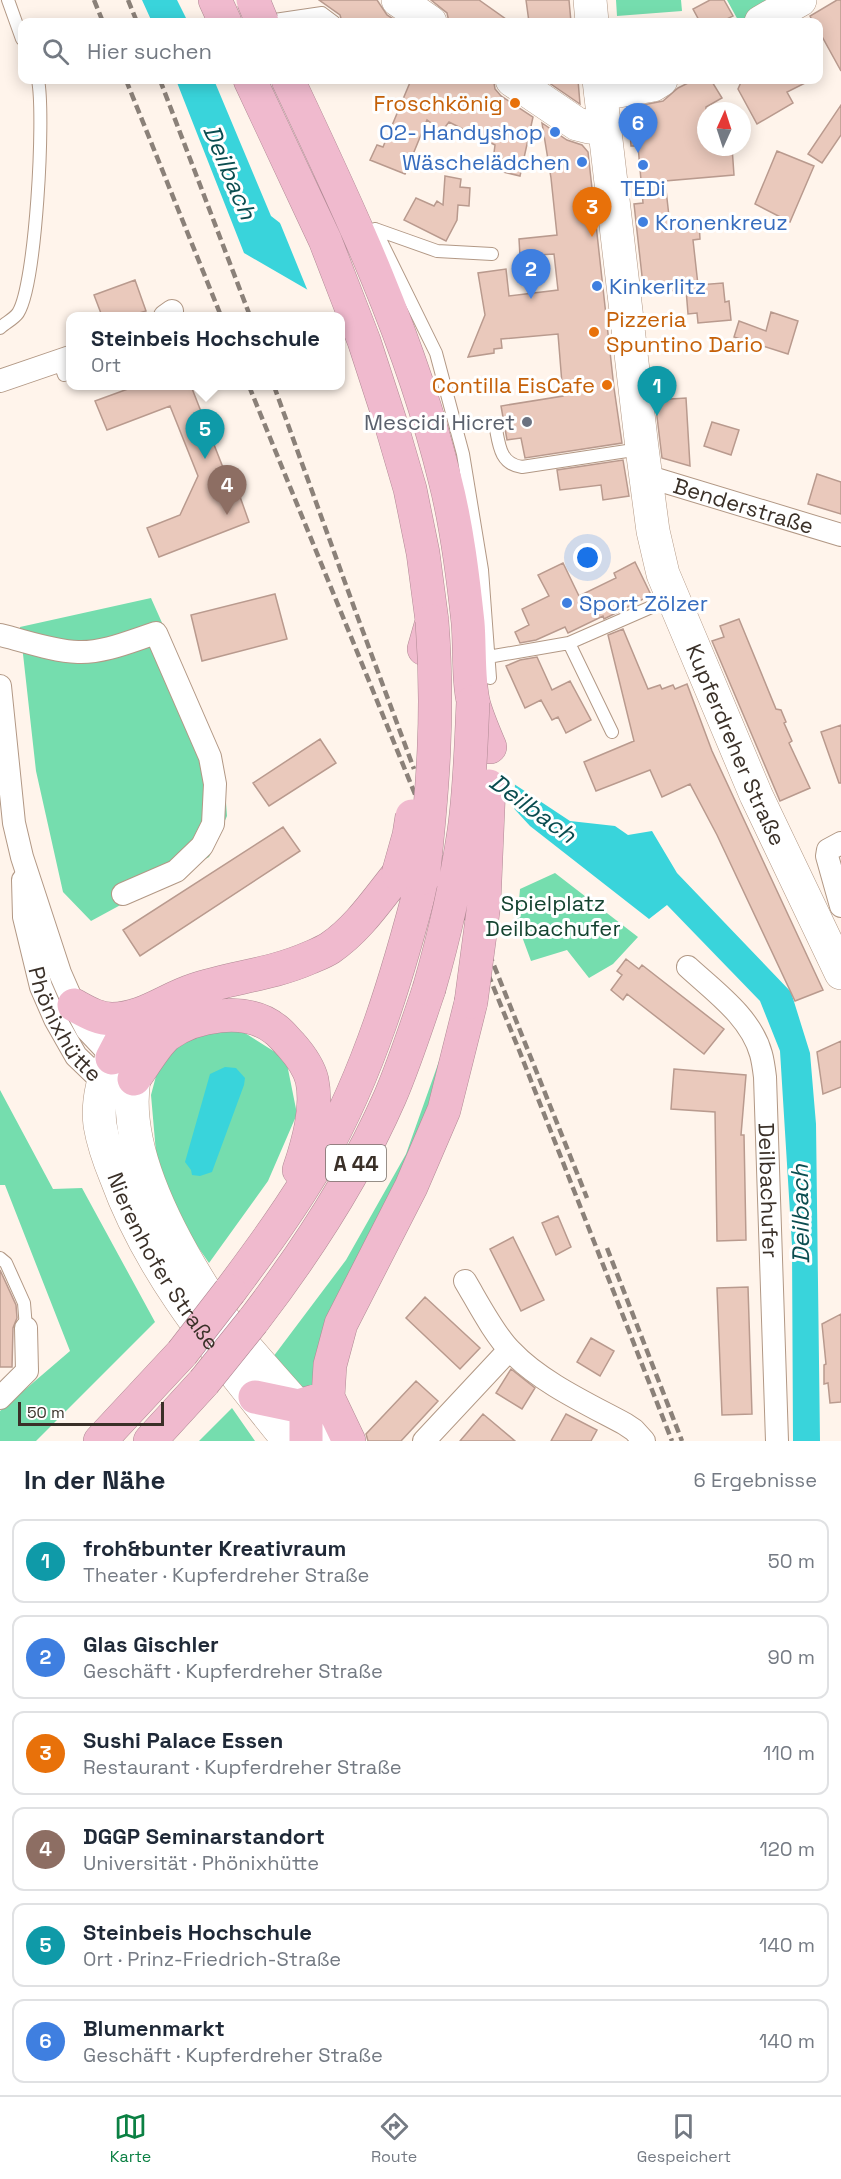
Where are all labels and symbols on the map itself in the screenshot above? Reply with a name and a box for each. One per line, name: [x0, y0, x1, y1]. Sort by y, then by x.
place label: Froschkönig: [374, 89, 503, 117]
marker: Froschkönig: [508, 96, 522, 110]
north arrow: [697, 102, 751, 156]
pin: 6: [618, 104, 658, 153]
place label: O2- Handyshop: [379, 118, 543, 146]
water label: Deilbach: [196, 120, 264, 225]
marker: O2- Handyshop: [548, 125, 562, 139]
place label: Wäschelädchen: [402, 148, 570, 176]
marker: Wäschelädchen: [575, 155, 589, 169]
marker: TEDi: [636, 158, 650, 172]
place label: TEDi: [620, 174, 666, 202]
pin: 3: [572, 188, 612, 237]
place label: Kronenkreuz: [655, 208, 788, 236]
marker: Kronenkreuz: [636, 215, 650, 229]
pin: 2: [512, 250, 550, 299]
place label: Kinkerlitz: [609, 272, 706, 300]
marker: Kinkerlitz: [590, 279, 604, 293]
place label: Pizzeria Spuntino Dario: [606, 305, 763, 358]
marker: Pizzeria Spuntino Dario: [587, 325, 601, 339]
pin: 1: [638, 366, 676, 416]
place label: Contilla EisCafe: [432, 371, 595, 399]
marker: Contilla EisCafe: [600, 378, 614, 392]
place label: Mescidi Hicret: [364, 408, 515, 436]
pin: 5: [186, 410, 224, 459]
marker: Mescidi Hicret: [520, 415, 534, 429]
pin: 4: [208, 466, 246, 515]
street label: Benderstraße: [670, 471, 817, 540]
your location: [573, 543, 602, 572]
place label: Sport Zölzer: [579, 589, 708, 617]
marker: Sport Zölzer: [560, 596, 574, 610]
street label: Kupferdreher Straße: [680, 640, 792, 850]
water label: Deilbach: [483, 766, 584, 851]
park label: Spielplatz Deilbachufer: [485, 889, 621, 942]
street label: Phönixhütte: [23, 964, 108, 1088]
street label: Deilbachufer: [753, 1122, 785, 1258]
road number: A 44: [326, 1145, 386, 1181]
water label: Deilbach: [784, 1163, 816, 1264]
street label: Nierenhofer Straße: [101, 1168, 226, 1355]
scale bar: [18, 1399, 164, 1426]

